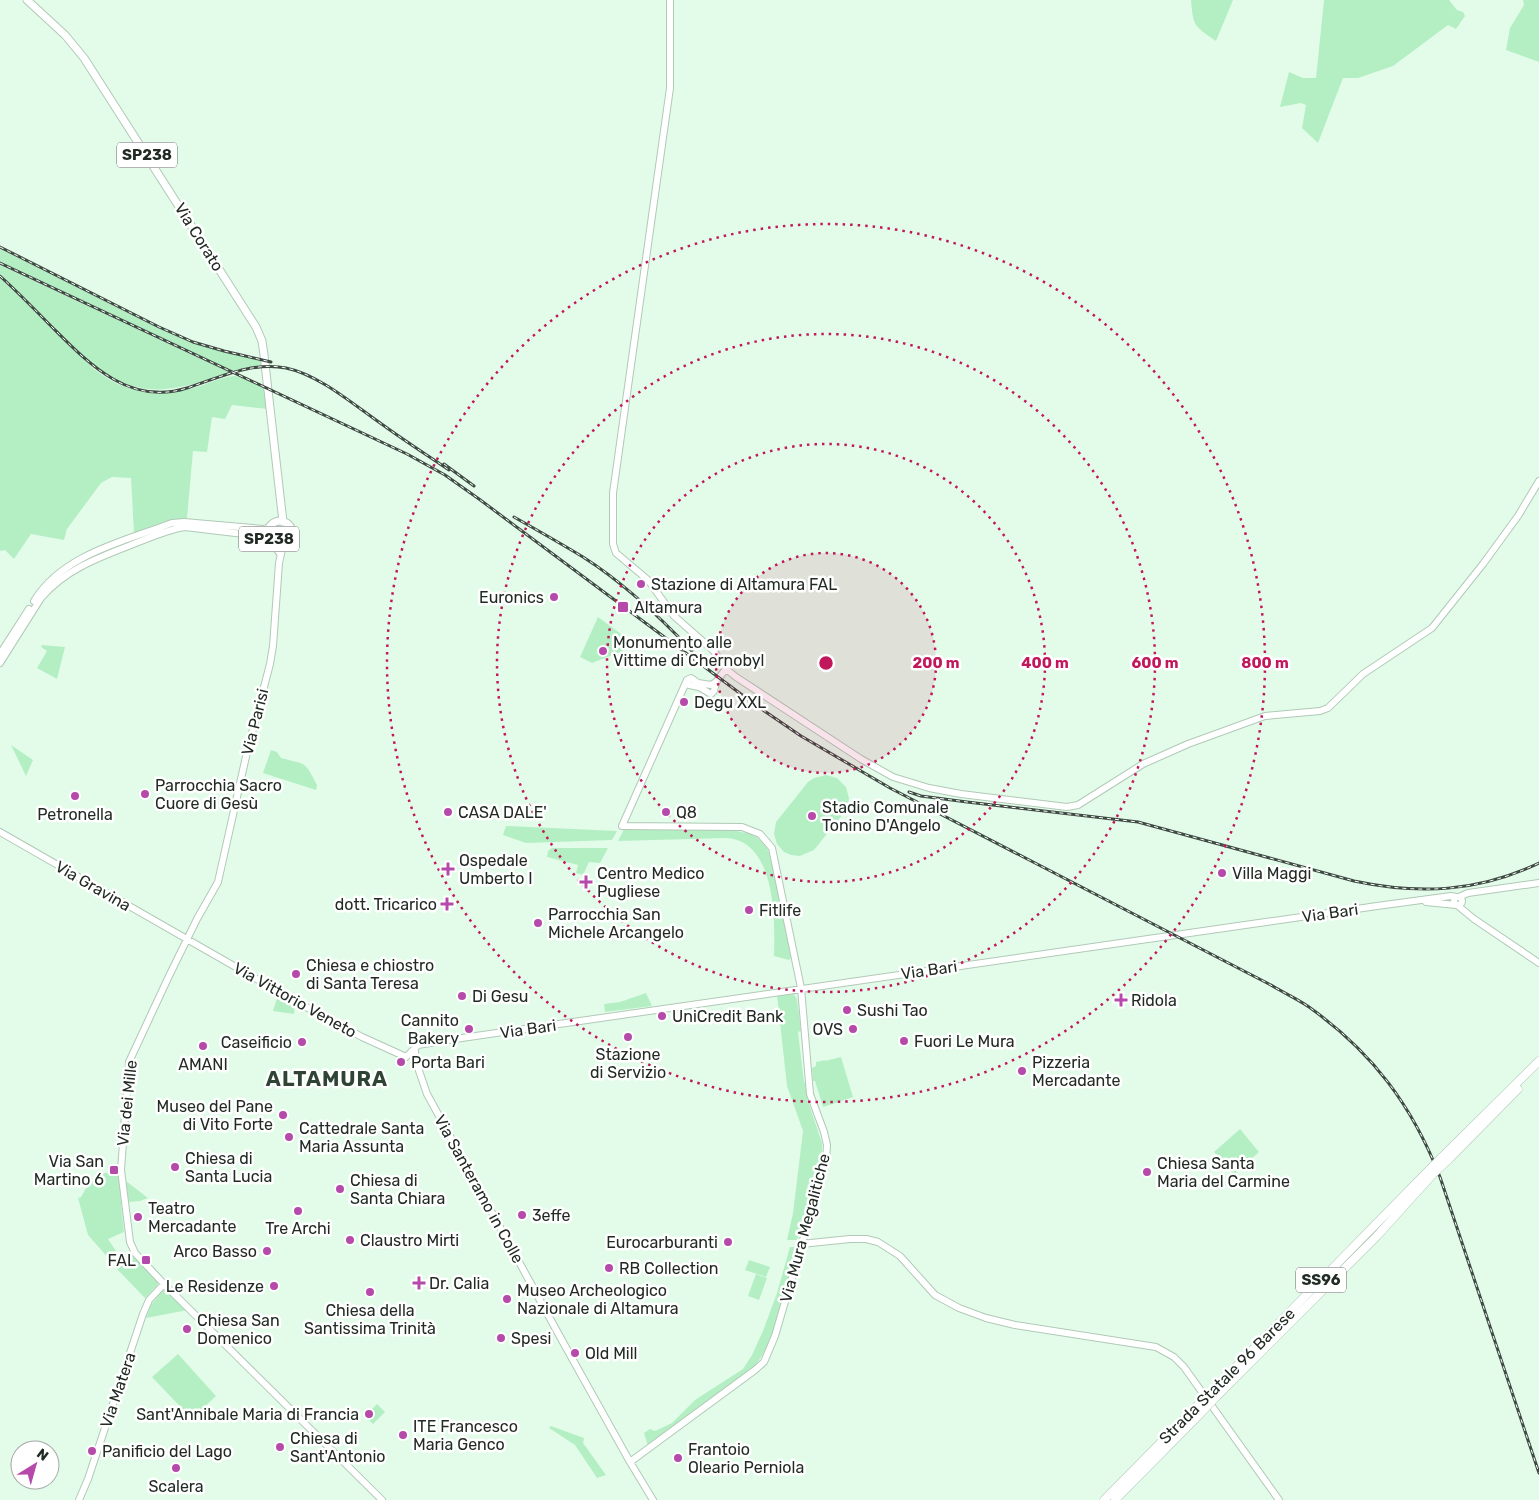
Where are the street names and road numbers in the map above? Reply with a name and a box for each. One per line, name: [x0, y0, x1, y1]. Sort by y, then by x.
road number: SP238: [117, 142, 177, 168]
street label: Via Corato: [171, 199, 227, 275]
road number: SP238: [239, 526, 299, 552]
street label: Via Parisi: [238, 687, 272, 757]
street label: Via Gravina: [52, 857, 134, 915]
street label: Via Bari: [1301, 900, 1359, 926]
street label: Via Bari: [900, 957, 958, 983]
street label: Via Vittorio Veneto: [230, 958, 360, 1042]
street label: Via Bari: [499, 1016, 557, 1042]
street label: Via dei Mille: [113, 1059, 141, 1147]
street label: Via Santeramo in Colle: [430, 1111, 528, 1267]
street label: Via Mura Megalitiche: [776, 1151, 834, 1305]
road number: SS96: [1296, 1268, 1346, 1292]
street label: Strada Statale 96 Barese: [1155, 1304, 1299, 1448]
street label: Via Matera: [96, 1350, 140, 1430]

